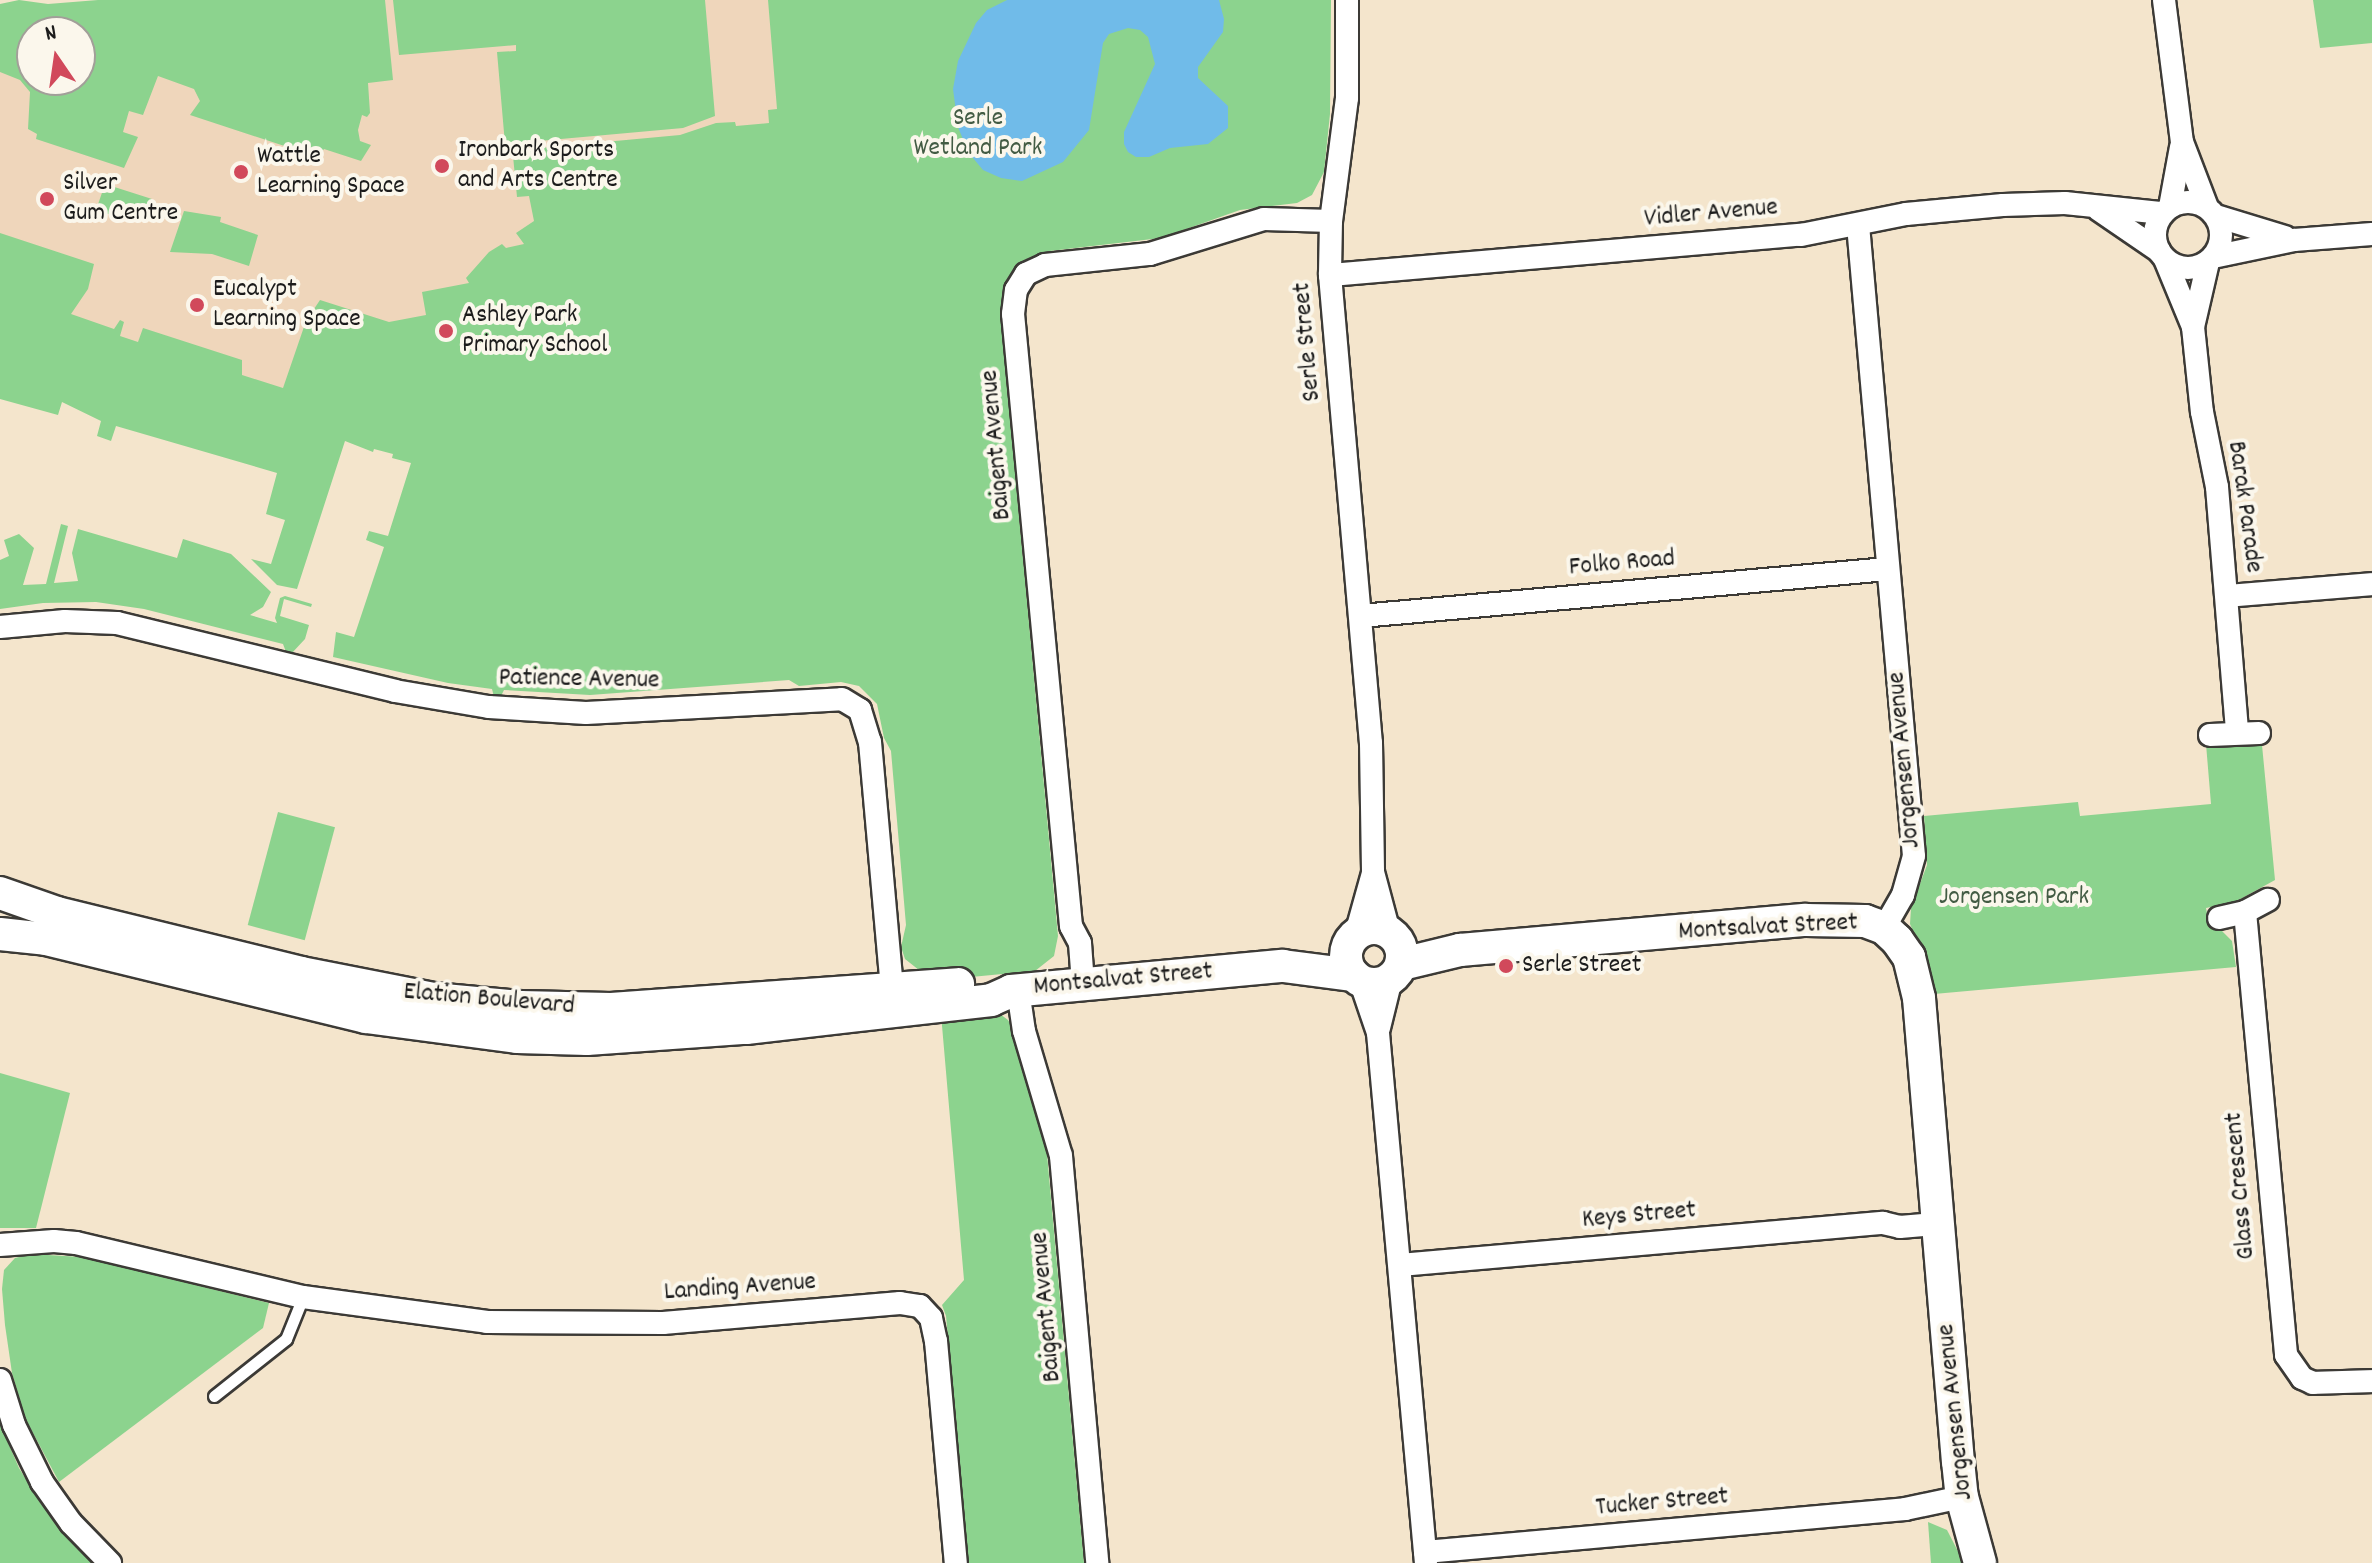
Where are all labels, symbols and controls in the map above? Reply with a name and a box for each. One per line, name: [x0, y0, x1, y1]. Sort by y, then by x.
north arrow: [16, 16, 96, 96]
text: N: [42, 18, 60, 50]
park label: Serle Wetland Park: [914, 103, 1042, 164]
place label: Ironbark Sports and Arts Centre: [458, 135, 618, 196]
place label: Wattle Learning Space: [257, 141, 405, 202]
marker: Ironbark Sports and Arts Centre: [433, 157, 451, 175]
marker: Wattle Learning Space: [232, 163, 250, 181]
place label: Silver Gum Centre: [63, 168, 178, 230]
marker: Silver Gum Centre: [38, 190, 56, 208]
street label: Vidler Avenue: [1643, 193, 1779, 235]
place label: Eucalypt Learning Space: [213, 274, 361, 336]
street label: Serle Street: [1287, 281, 1329, 403]
marker: Eucalypt Learning Space: [188, 296, 206, 314]
place label: Ashley Park Primary School: [462, 300, 608, 362]
marker: Ashley Park Primary School: [437, 322, 455, 340]
street label: Baigent Avenue: [975, 369, 1019, 521]
street label: Barak Parade: [2219, 439, 2269, 575]
street label: Folko Road: [1568, 544, 1676, 584]
street label: Patience Avenue: [498, 663, 660, 697]
street label: Jorgensen Avenue: [1882, 670, 1928, 850]
park label: Jorgensen Park: [1939, 882, 2089, 914]
street label: Montsalvat Street: [1678, 908, 1858, 948]
place label: Serle Street: [1522, 950, 1641, 982]
street label: Montsalvat Street: [1032, 957, 1214, 1003]
marker: Serle Street: [1497, 957, 1515, 975]
street label: Elation Boulevard: [402, 977, 576, 1023]
street label: Glass Crescent: [2219, 1111, 2263, 1261]
street label: Keys Street: [1581, 1195, 1697, 1237]
street label: Baigent Avenue: [1025, 1231, 1069, 1383]
street label: Landing Avenue: [663, 1267, 817, 1309]
street label: Jorgensen Avenue: [1931, 1322, 1981, 1502]
street label: Tucker Street: [1594, 1482, 1730, 1524]

